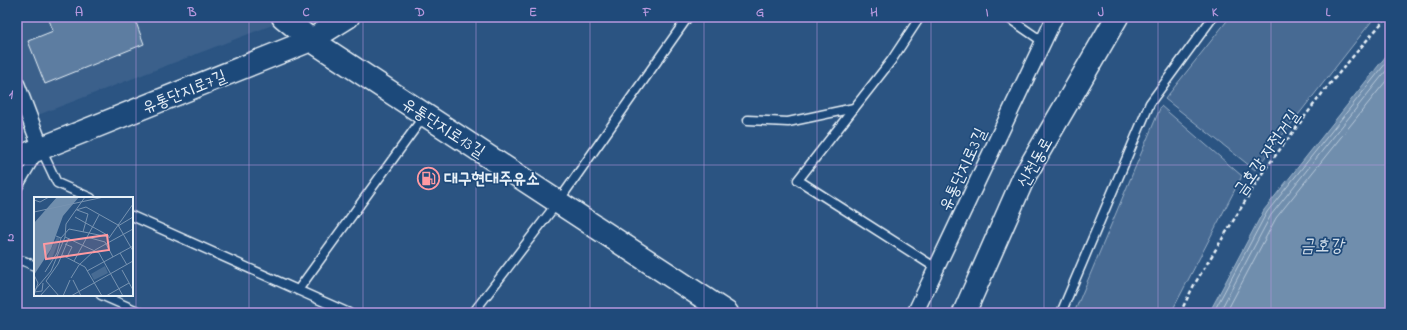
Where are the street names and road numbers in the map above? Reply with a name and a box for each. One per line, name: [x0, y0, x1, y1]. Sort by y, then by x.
street label: 유통단지로7길: [139, 64, 231, 121]
street label: 유통단지로13길: [397, 92, 490, 165]
street label: 금호강 자전거길: [1228, 104, 1306, 201]
street label: 유통단지로3길: [933, 124, 994, 215]
street label: 신천동로: [1011, 133, 1060, 193]

